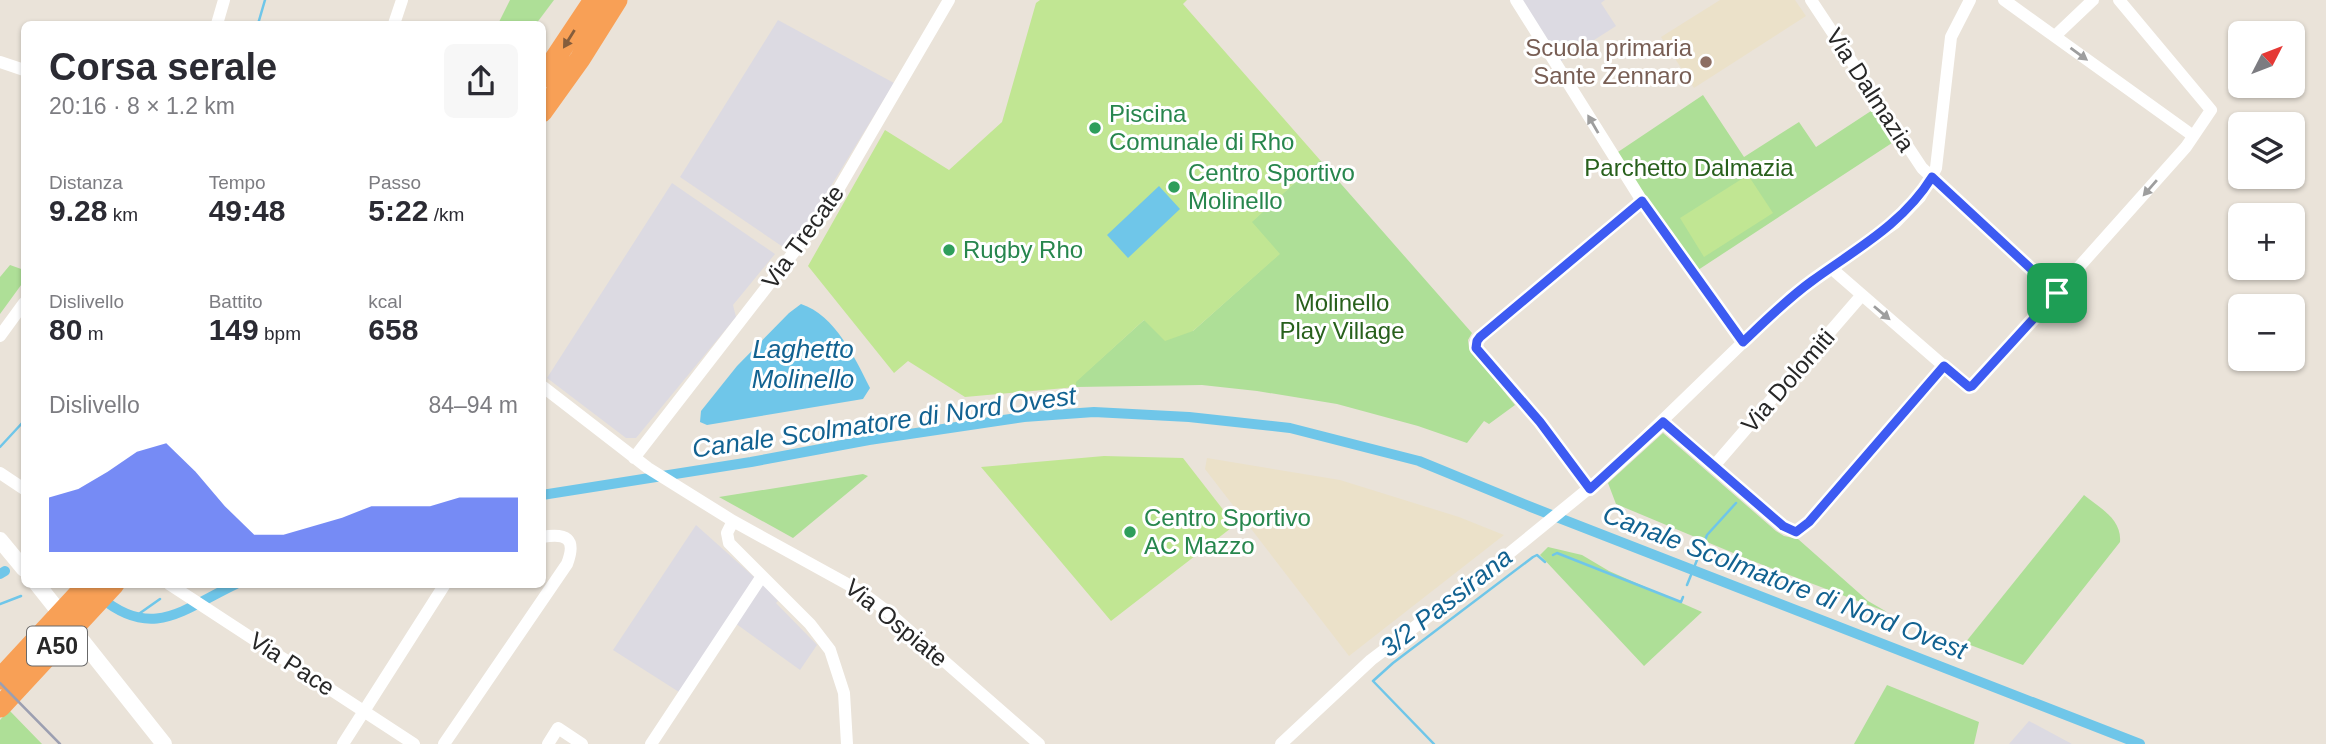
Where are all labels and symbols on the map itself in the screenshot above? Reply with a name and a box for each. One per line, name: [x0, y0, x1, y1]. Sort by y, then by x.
north arrow: [2228, 21, 2305, 98]
street label: Via Dalmazia: [1821, 23, 1920, 157]
one-way arrow: [562, 30, 575, 49]
place label: Scuola primaria Sante Zennaro: [1525, 34, 1693, 89]
one-way arrow: [2070, 47, 2088, 61]
marker: Scuola primaria Sante Zennaro: [1698, 54, 1714, 70]
place label: Piscina Comunale di Rho: [1109, 100, 1294, 155]
one-way arrow: [1587, 115, 1599, 134]
marker: Piscina Comunale di Rho: [1087, 120, 1103, 136]
park label: Parchetto Dalmazia: [1584, 154, 1794, 181]
place label: Centro Sportivo Molinello: [1188, 159, 1355, 214]
marker: Centro Sportivo Molinello: [1166, 179, 1182, 195]
one-way arrow: [2142, 179, 2158, 197]
street label: Via Trecate: [756, 180, 849, 294]
place label: Rugby Rho: [963, 236, 1083, 263]
marker: Rugby Rho: [941, 242, 957, 258]
pin: [2027, 263, 2087, 323]
park label: Molinello Play Village: [1280, 289, 1404, 344]
one-way arrow: [1874, 305, 1891, 320]
street label: Via Dolomiti: [1736, 324, 1840, 438]
water label: Laghetto Molinello: [752, 334, 854, 394]
water label: Canale Scolmatore di Nord Ovest: [690, 380, 1080, 464]
water label: Canale Scolmatore di Nord Ovest: [1599, 499, 1973, 666]
place label: Centro Sportivo AC Mazzo: [1144, 504, 1311, 559]
marker: Centro Sportivo AC Mazzo: [1122, 524, 1138, 540]
water label: 3/2 Passirana: [1374, 541, 1518, 663]
street label: Via Ospiate: [840, 573, 953, 672]
road number: A50: [27, 626, 87, 666]
street label: Via Pace: [245, 626, 340, 701]

